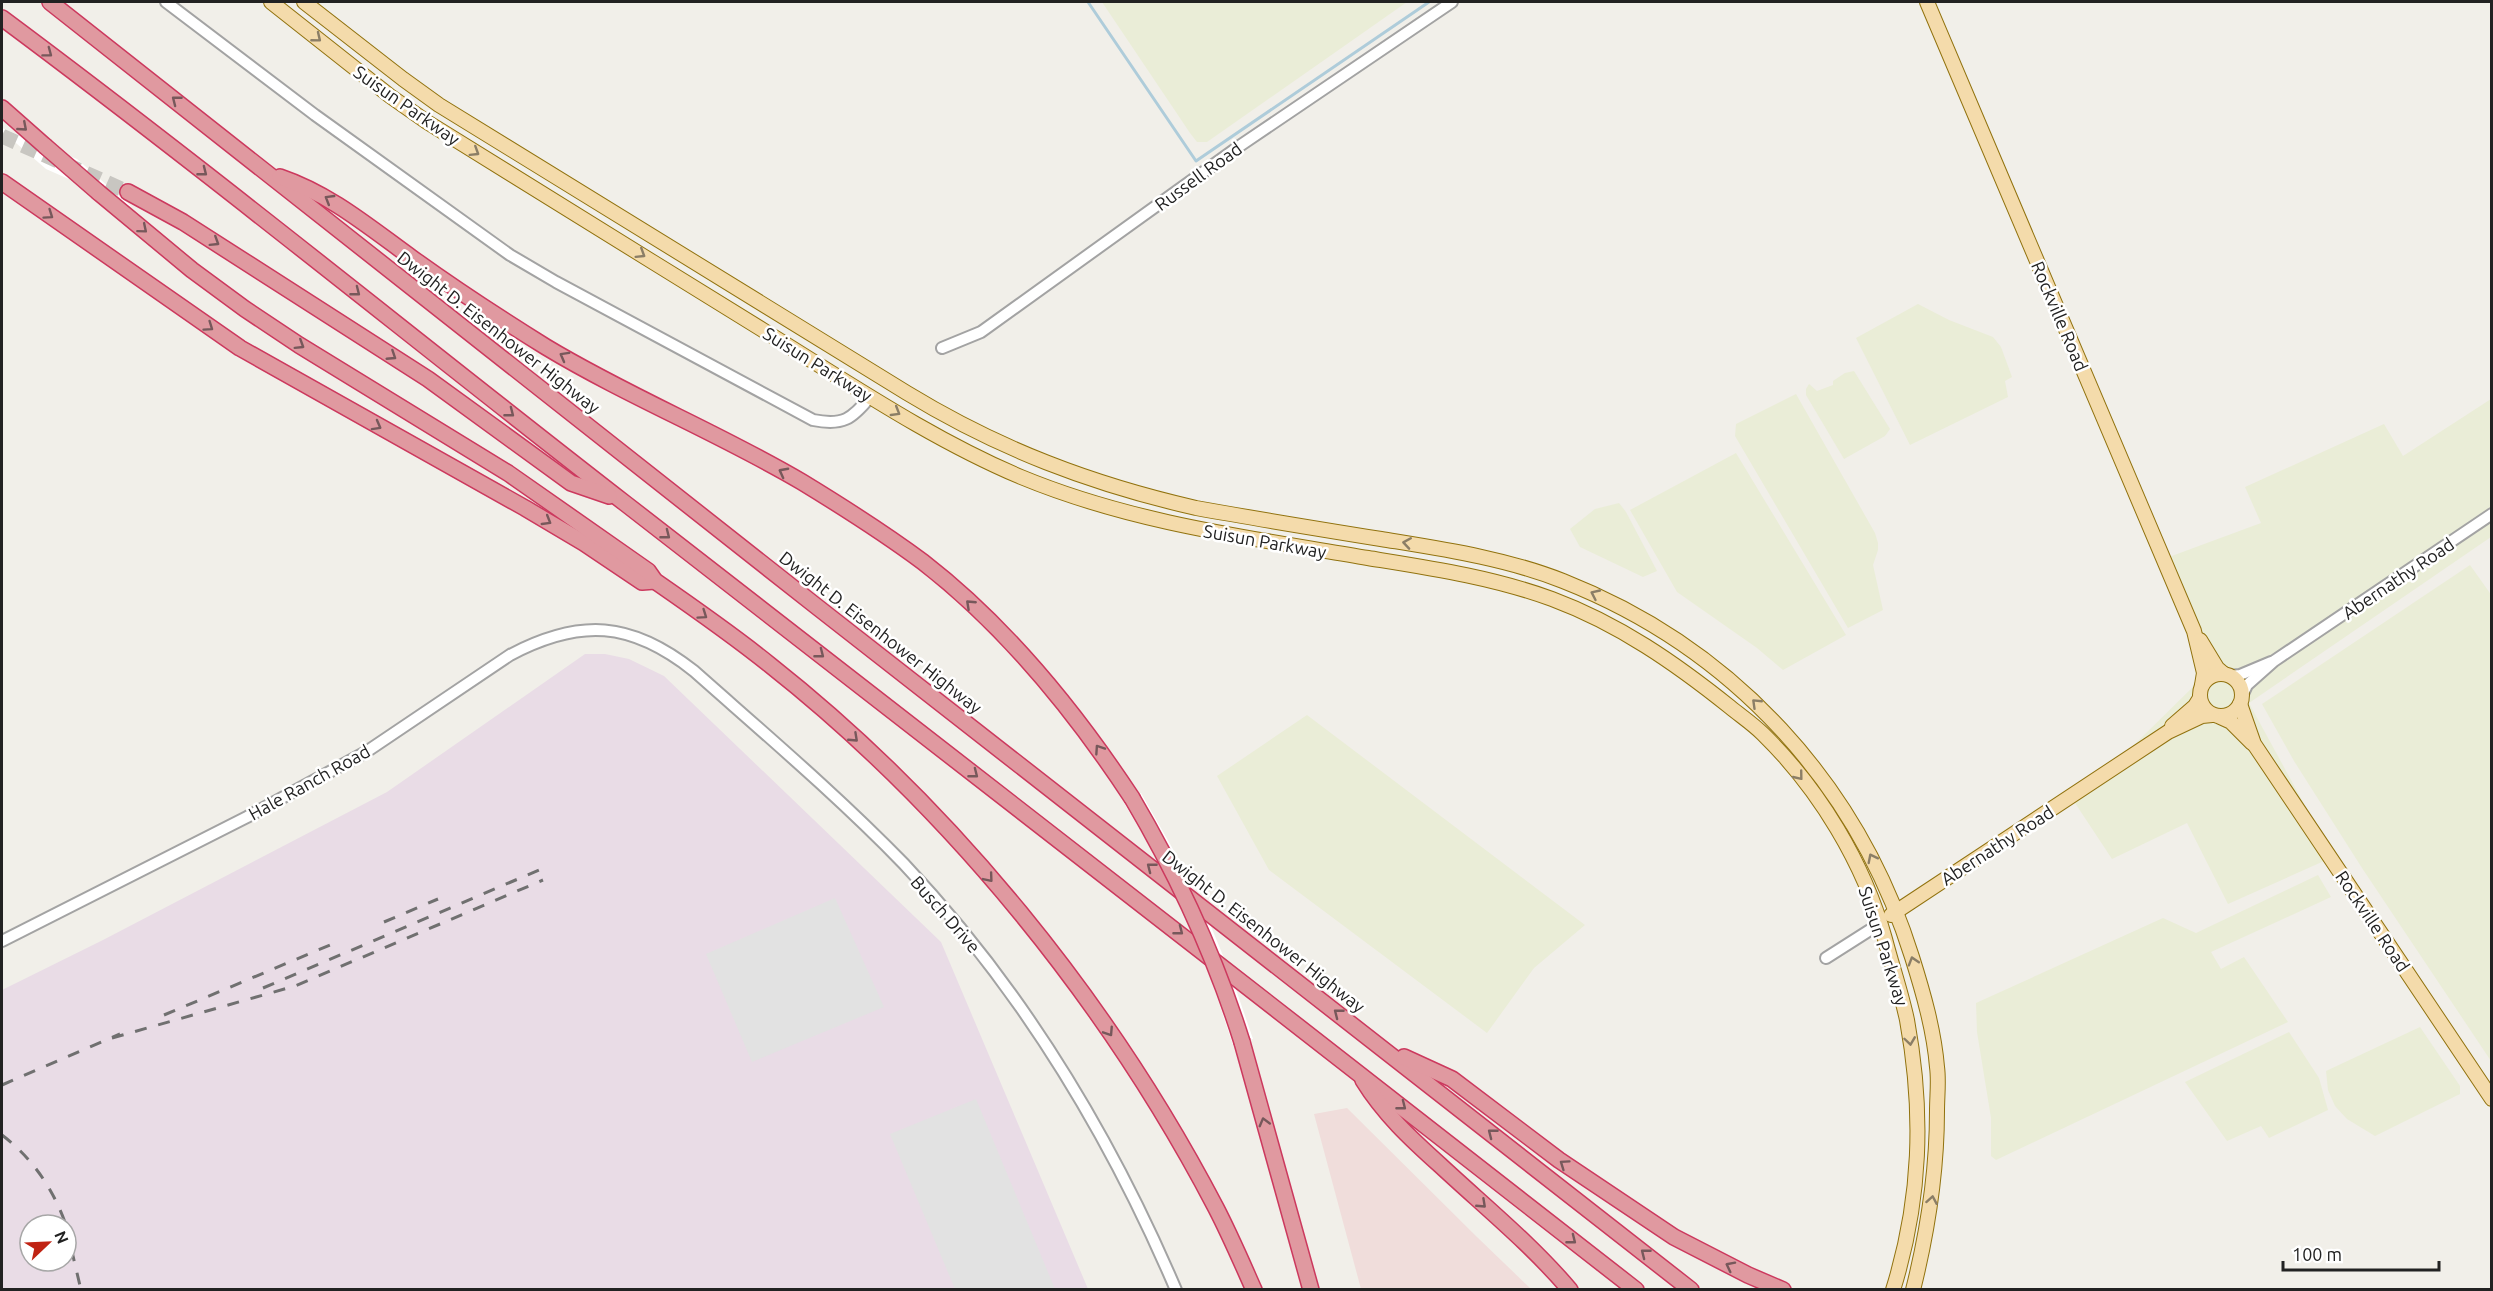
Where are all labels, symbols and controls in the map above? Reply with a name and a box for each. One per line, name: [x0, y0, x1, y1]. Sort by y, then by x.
one-way arrow: [310, 31, 321, 42]
one-way arrow: [42, 46, 53, 57]
street label: Suisun Parkway: [350, 61, 464, 149]
one-way arrow: [172, 96, 183, 107]
one-way arrow: [16, 120, 27, 131]
street label: Russell Road: [1151, 138, 1245, 214]
one-way arrow: [469, 144, 479, 156]
one-way arrow: [197, 164, 208, 175]
one-way arrow: [325, 195, 336, 207]
one-way arrow: [43, 208, 54, 219]
one-way arrow: [136, 222, 147, 233]
one-way arrow: [209, 235, 219, 247]
street label: Dwight D. Eisenhower Highway: [394, 247, 604, 417]
one-way arrow: [635, 247, 645, 259]
street label: Rockville Road: [2028, 258, 2092, 374]
one-way arrow: [350, 285, 361, 296]
one-way arrow: [203, 320, 214, 331]
street label: Suisun Parkway: [760, 323, 876, 406]
one-way arrow: [293, 338, 304, 349]
one-way arrow: [386, 348, 396, 360]
one-way arrow: [560, 352, 570, 363]
one-way arrow: [503, 405, 514, 416]
one-way arrow: [890, 405, 900, 416]
one-way arrow: [371, 419, 381, 430]
one-way arrow: [778, 468, 789, 479]
one-way arrow: [541, 514, 551, 526]
street label: Suisun Parkway: [1202, 520, 1328, 562]
one-way arrow: [659, 528, 670, 539]
street label: Abernathy Road: [2339, 533, 2457, 623]
one-way arrow: [1403, 537, 1413, 550]
street label: Dwight D. Eisenhower Highway: [776, 547, 986, 717]
one-way arrow: [1590, 590, 1601, 602]
one-way arrow: [967, 600, 978, 611]
one-way arrow: [696, 608, 707, 619]
one-way arrow: [813, 647, 824, 658]
one-way arrow: [1752, 699, 1762, 710]
one-way arrow: [847, 731, 857, 742]
street label: Hale Ranch Road: [245, 740, 373, 824]
one-way arrow: [1095, 745, 1106, 756]
one-way arrow: [968, 766, 979, 777]
one-way arrow: [1791, 769, 1802, 780]
street label: Abernathy Road: [1937, 801, 2057, 889]
street label: Dwight D. Eisenhower Highway: [1159, 846, 1369, 1016]
one-way arrow: [1868, 854, 1879, 864]
one-way arrow: [1147, 864, 1158, 875]
street label: Rockville Road: [2332, 867, 2414, 975]
one-way arrow: [982, 871, 993, 882]
street label: Busch Drive: [907, 872, 985, 956]
street label: Suisun Parkway: [1855, 884, 1913, 1008]
one-way arrow: [1172, 924, 1183, 935]
one-way arrow: [1908, 956, 1920, 966]
one-way arrow: [1334, 1010, 1345, 1021]
one-way arrow: [1102, 1025, 1113, 1036]
one-way arrow: [1903, 1036, 1915, 1045]
one-way arrow: [1396, 1099, 1407, 1110]
one-way arrow: [1259, 1117, 1271, 1128]
one-way arrow: [1487, 1130, 1498, 1141]
one-way arrow: [1560, 1160, 1571, 1171]
one-way arrow: [1925, 1195, 1938, 1205]
one-way arrow: [1475, 1197, 1486, 1208]
north arrow: [18, 1213, 78, 1273]
text: N: [51, 1228, 72, 1246]
one-way arrow: [1566, 1232, 1577, 1243]
scale bar: [2283, 1234, 2439, 1272]
text: 100 m: [2292, 1244, 2342, 1264]
one-way arrow: [1641, 1250, 1652, 1261]
one-way arrow: [1725, 1262, 1736, 1274]

